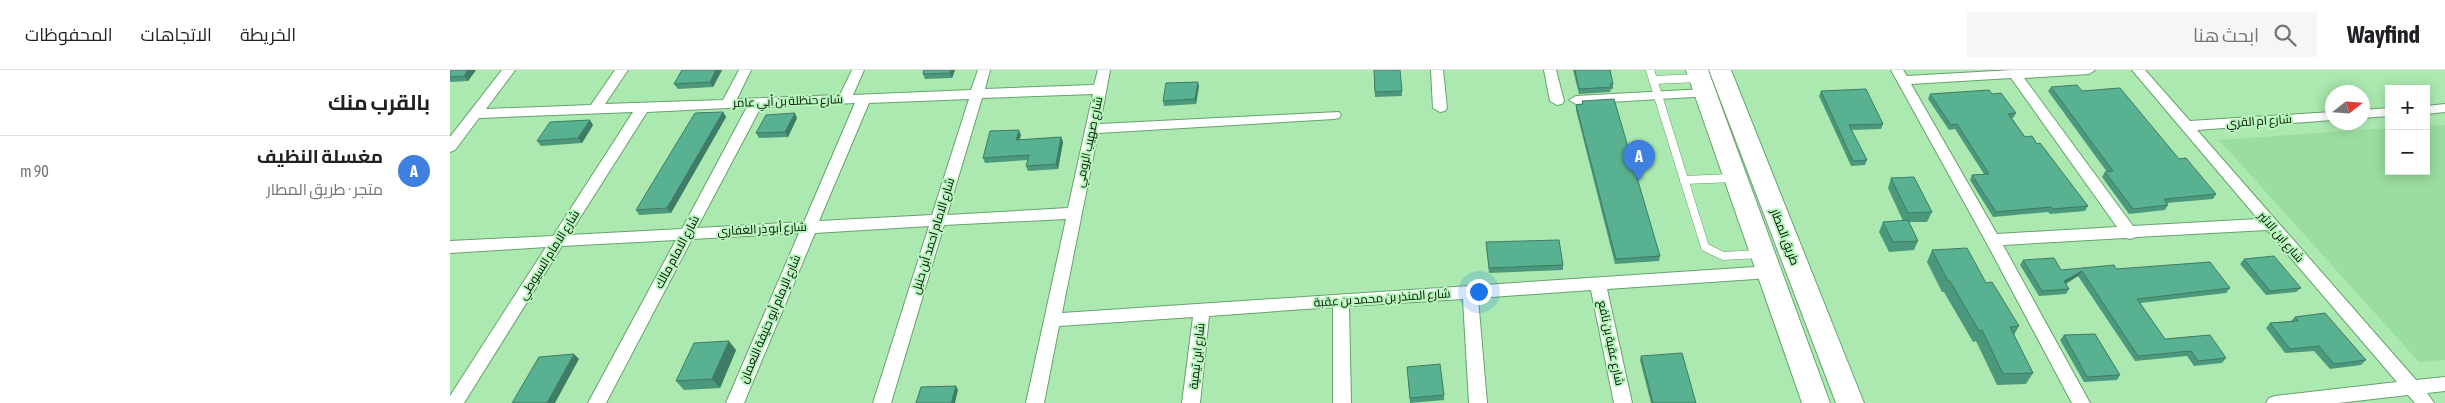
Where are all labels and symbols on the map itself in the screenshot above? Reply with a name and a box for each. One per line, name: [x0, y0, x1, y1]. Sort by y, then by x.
north arrow: [2325, 85, 2370, 130]
street label: شارع حنظلة بن أبي عامر: [732, 91, 843, 113]
street label: شارع صهيب الرومي: [1073, 95, 1108, 189]
street label: شارع ام القري: [2226, 112, 2293, 133]
pin: A: [1623, 140, 1655, 181]
street label: شارع الامام احمد أبن حنبل: [908, 176, 958, 296]
street label: طريق المطار: [1767, 206, 1802, 267]
street label: شارع الامام السيوطي: [516, 208, 585, 304]
street label: شارع ابن الاثير: [2254, 208, 2307, 266]
street label: شارع الامام مالك: [652, 213, 703, 291]
street label: شارع أبو ذر الغفاري: [717, 219, 807, 241]
street label: شارع الإمام أبو حنيفة النعمان: [736, 252, 804, 386]
your location: [1466, 279, 1492, 305]
street label: شارع المنذر بن محمد بن عقبة: [1313, 286, 1451, 311]
street label: شارع عقبة بن نافع: [1594, 299, 1627, 387]
street label: شارع ابن تيمية: [1187, 322, 1208, 390]

